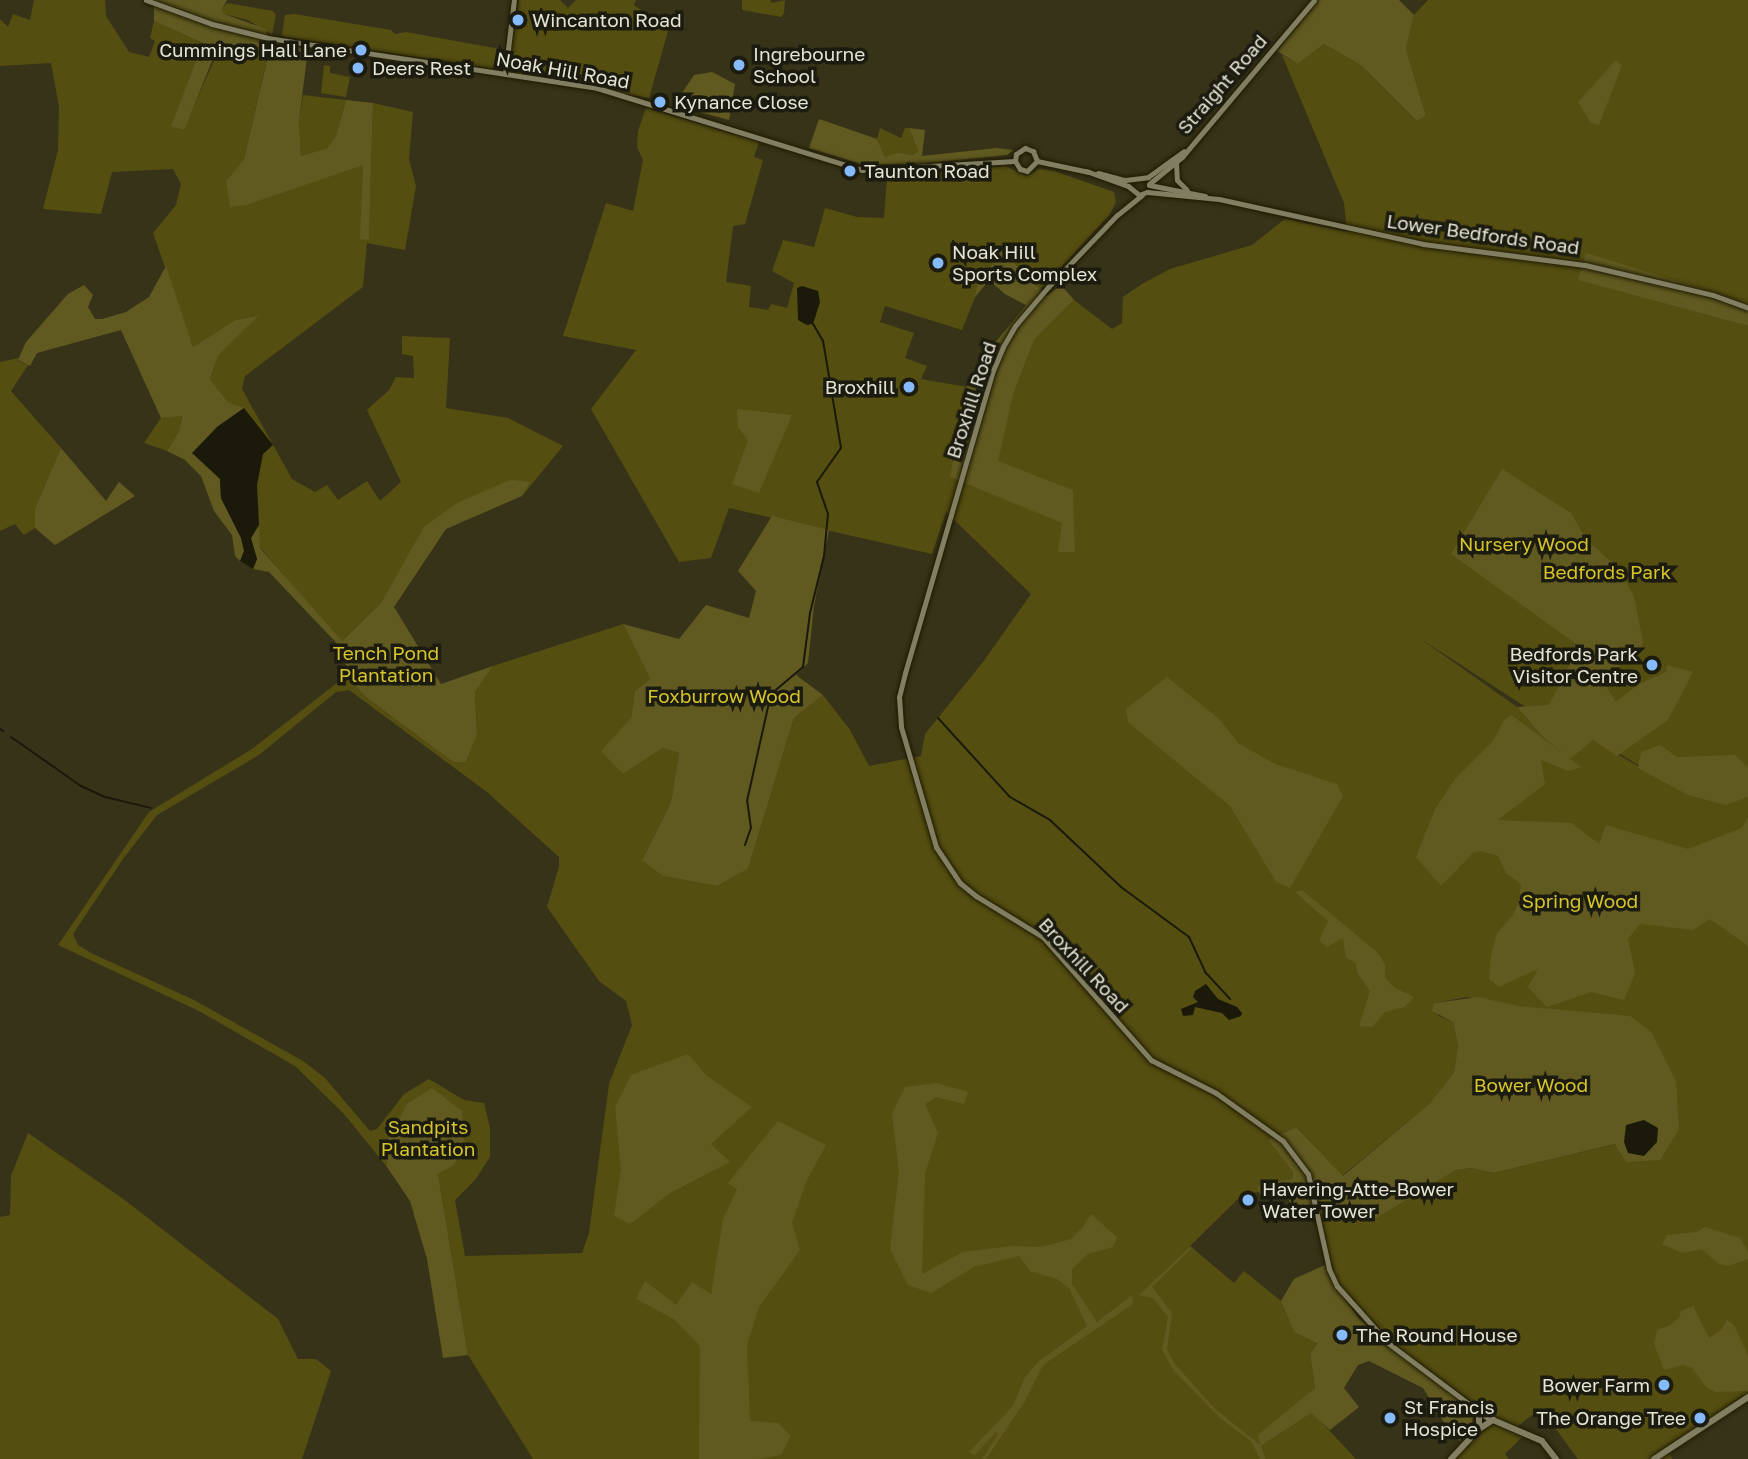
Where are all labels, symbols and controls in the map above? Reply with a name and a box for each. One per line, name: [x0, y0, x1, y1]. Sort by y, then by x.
place label: Wincanton Road: [532, 9, 682, 31]
marker: Wincanton Road: [510, 12, 526, 28]
street label: Straight Road: [1173, 30, 1271, 138]
place label: Cummings Hall Lane: [159, 39, 347, 61]
marker: Cummings Hall Lane: [353, 42, 369, 58]
place label: Ingrebourne School: [753, 43, 865, 87]
street label: Noak Hill Road: [495, 47, 631, 93]
place label: Deers Rest: [372, 57, 471, 79]
marker: Ingrebourne School: [731, 57, 747, 73]
marker: Deers Rest: [350, 60, 366, 76]
place label: Kynance Close: [674, 91, 809, 113]
marker: Kynance Close: [652, 94, 668, 110]
place label: Taunton Road: [864, 160, 990, 182]
marker: Taunton Road: [842, 163, 858, 179]
street label: Lower Bedfords Road: [1385, 209, 1581, 259]
place label: Noak Hill Sports Complex: [952, 241, 1097, 285]
marker: Noak Hill Sports Complex: [930, 255, 946, 271]
street label: Broxhill Road: [941, 339, 1001, 461]
place label: Broxhill: [825, 376, 895, 398]
marker: Broxhill: [901, 379, 917, 395]
park label: Nursery Wood: [1459, 533, 1589, 555]
park label: Bedfords Park: [1543, 561, 1671, 583]
park label: Tench Pond Plantation: [333, 642, 439, 686]
place label: Bedfords Park Visitor Centre: [1510, 643, 1638, 687]
marker: Bedfords Park Visitor Centre: [1644, 657, 1660, 673]
park label: Foxburrow Wood: [647, 685, 801, 707]
park label: Spring Wood: [1522, 890, 1638, 912]
street label: Broxhill Road: [1034, 913, 1134, 1017]
park label: Bower Wood: [1474, 1074, 1588, 1096]
park label: Sandpits Plantation: [381, 1116, 475, 1160]
place label: Havering-Atte-Bower Water Tower: [1262, 1178, 1454, 1222]
marker: Havering-Atte-Bower Water Tower: [1240, 1192, 1256, 1208]
place label: The Round House: [1356, 1324, 1517, 1346]
marker: The Round House: [1334, 1327, 1350, 1343]
place label: Bower Farm: [1542, 1374, 1650, 1396]
marker: Bower Farm: [1656, 1377, 1672, 1393]
place label: St Francis Hospice: [1404, 1396, 1495, 1440]
place label: The Orange Tree: [1536, 1407, 1686, 1429]
marker: St Francis Hospice: [1382, 1410, 1398, 1426]
marker: The Orange Tree: [1692, 1410, 1708, 1426]

